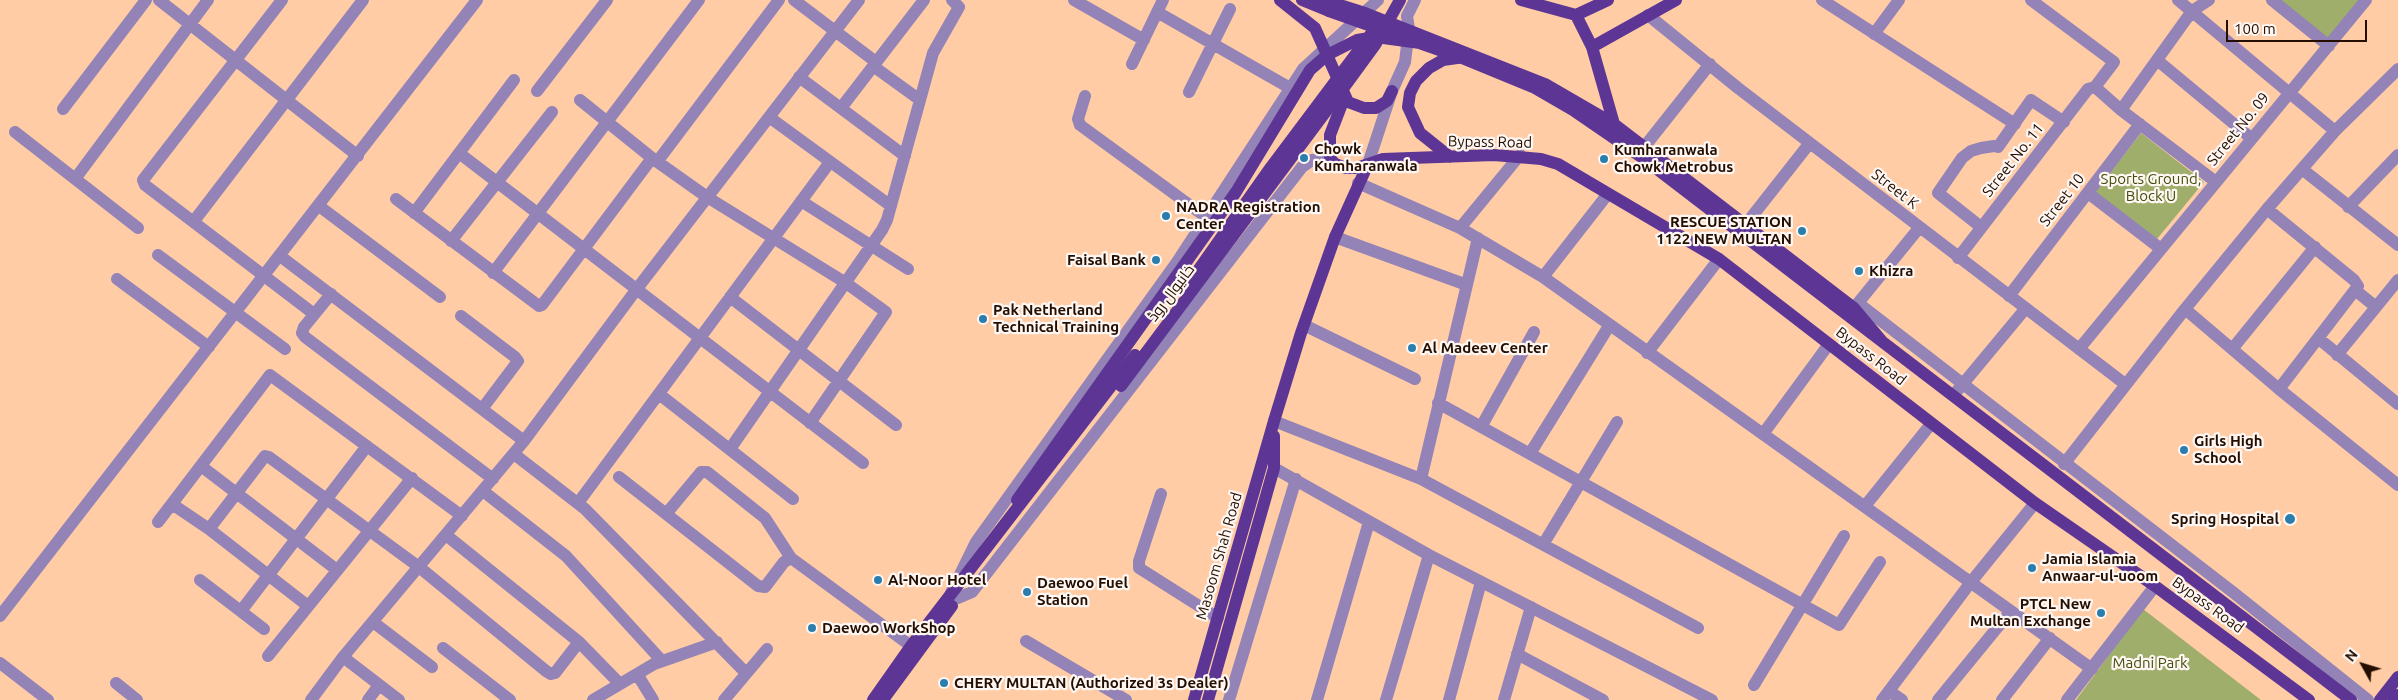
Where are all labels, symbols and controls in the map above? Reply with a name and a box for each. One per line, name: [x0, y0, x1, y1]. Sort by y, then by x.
scale bar: [2228, 10, 2369, 42]
text: 100 m: [2234, 20, 2276, 37]
street label: Street No. 09: [2203, 89, 2273, 169]
street label: Street No. 11: [1979, 119, 2047, 201]
street label: Bypass Road: [1448, 132, 1532, 152]
place label: Chowk Kumharanwala: [1314, 140, 1418, 175]
place label: Kumharanwala Chowk Metrobus: [1614, 141, 1733, 176]
marker: Chowk Kumharanwala: [1298, 152, 1310, 164]
marker: Kumharanwala Chowk Metrobus: [1598, 153, 1610, 165]
street label: Street K: [1868, 165, 1922, 213]
street label: Street 10: [2036, 170, 2088, 230]
park label: Sports Ground, Block U: [2101, 170, 2201, 205]
place label: NADRA Registration Center: [1176, 198, 1320, 233]
marker: NADRA Registration Center: [1160, 210, 1172, 222]
place label: RESCUE STATION 1122 NEW MULTAN: [1656, 213, 1792, 248]
marker: RESCUE STATION 1122 NEW MULTAN: [1796, 225, 1808, 237]
place label: Faisal Bank: [1067, 251, 1146, 269]
marker: Faisal Bank: [1150, 254, 1162, 266]
street label: خانیوال روڈ: [1144, 261, 1198, 325]
place label: Khizra: [1869, 262, 1913, 280]
marker: Khizra: [1853, 265, 1865, 277]
place label: Pak Netherland Technical Training: [993, 301, 1119, 336]
marker: Pak Netherland Technical Training: [977, 313, 989, 325]
street label: Bypass Road: [1832, 323, 1910, 389]
place label: Al Madeev Center: [1422, 339, 1548, 357]
marker: Al Madeev Center: [1406, 342, 1418, 354]
place label: Girls High School: [2194, 432, 2263, 467]
marker: Girls High School: [2178, 444, 2190, 456]
street label: Masoom Shah Road: [1192, 490, 1246, 622]
place label: Spring Hospital: [2171, 510, 2279, 528]
marker: Spring Hospital: [2283, 512, 2297, 526]
place label: Jamia Islamia Anwaar-ul-uoom: [2042, 550, 2158, 585]
marker: Jamia Islamia Anwaar-ul-uoom: [2026, 562, 2038, 574]
place label: Al-Noor Hotel: [888, 571, 986, 589]
street label: Bypass Road: [2169, 573, 2247, 637]
marker: Al-Noor Hotel: [872, 574, 884, 586]
place label: Daewoo Fuel Station: [1037, 574, 1128, 609]
marker: Daewoo Fuel Station: [1021, 586, 1033, 598]
place label: PTCL New Multan Exchange: [1970, 595, 2091, 630]
marker: PTCL New Multan Exchange: [2095, 607, 2107, 619]
place label: Daewoo WorkShop: [822, 619, 956, 637]
marker: Daewoo WorkShop: [806, 622, 818, 634]
north arrow: [2338, 640, 2388, 690]
text: N: [2342, 646, 2361, 665]
park label: Madni Park: [2113, 654, 2187, 672]
place label: CHERY MULTAN (Authorized 3s Dealer): [954, 674, 1229, 692]
marker: CHERY MULTAN (Authorized 3s Dealer): [938, 677, 950, 689]

